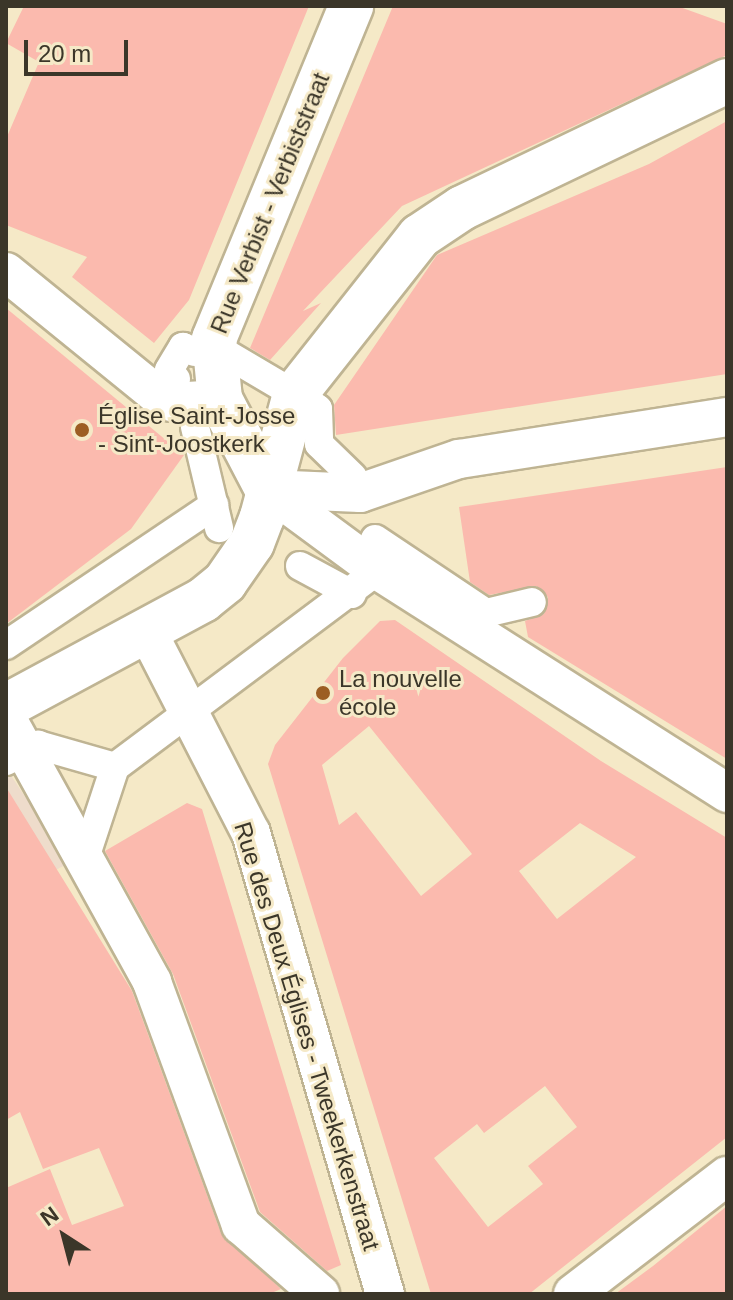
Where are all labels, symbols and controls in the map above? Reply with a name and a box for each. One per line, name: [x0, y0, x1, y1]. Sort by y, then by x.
scale bar: [28, 24, 132, 74]
text: 20 m: [38, 40, 91, 67]
street label: Rue Verbist - Verbiststraat: [204, 68, 336, 338]
place label: Église Saint-Josse - Sint-Joostkerk: [98, 402, 295, 458]
marker: Église Saint-Josse - Sint-Joostkerk: [73, 421, 91, 439]
place label: La nouvelle école: [339, 665, 462, 721]
marker: La nouvelle école: [314, 684, 332, 702]
street label: Rue des Deux Églises - Tweekerkenstraat: [228, 818, 386, 1254]
north arrow: [24, 1196, 104, 1276]
text: N: [36, 1201, 63, 1231]

